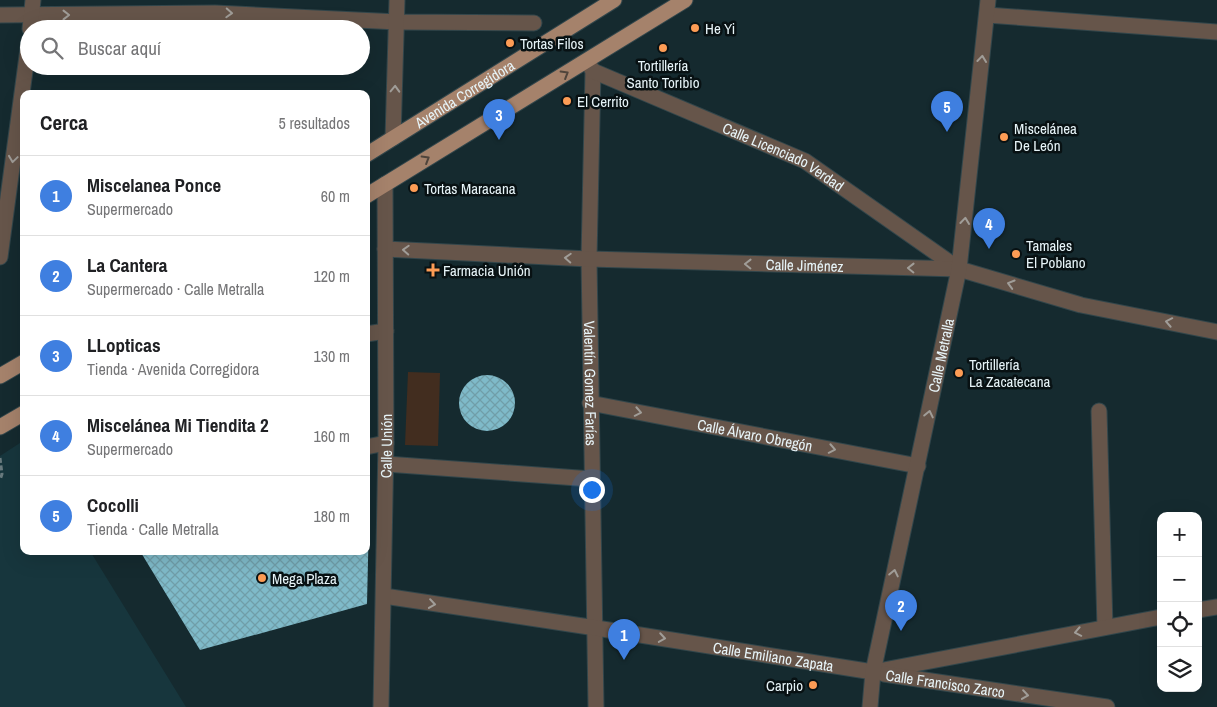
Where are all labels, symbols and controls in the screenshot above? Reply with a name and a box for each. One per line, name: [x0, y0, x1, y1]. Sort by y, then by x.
one-way arrow: [225, 8, 233, 19]
one-way arrow: [62, 10, 70, 20]
place label: He Yi: [705, 18, 735, 39]
search box: [20, 20, 370, 75]
marker: He Yi: [689, 22, 701, 34]
place label: Tortas Filos: [520, 33, 584, 54]
icon: search: [38, 34, 66, 62]
text: Buscar aquí: [78, 35, 161, 61]
marker: Tortas Filos: [504, 37, 516, 49]
marker: Tortillería Santo Toribio: [657, 42, 669, 54]
street label: Avenida Corregidora: [410, 54, 518, 133]
place label: Tortillería Santo Toribio: [627, 55, 700, 93]
one-way arrow: [976, 55, 987, 63]
one-way arrow: [560, 71, 569, 81]
one-way arrow: [390, 85, 400, 92]
place label: El Cerrito: [577, 91, 629, 112]
pin: 5: [931, 91, 963, 132]
marker: El Cerrito: [561, 95, 573, 107]
pin: 3: [483, 99, 515, 140]
text: Cerca: [40, 108, 88, 137]
text: 5 resultados: [279, 112, 350, 134]
street label: Calle Licenciado Verdad: [720, 117, 848, 196]
place label: Miscelánea De León: [1014, 118, 1077, 156]
marker: Miscelánea De León: [998, 131, 1010, 143]
one-way arrow: [8, 155, 19, 163]
one-way arrow: [421, 155, 430, 165]
text: Miscelanea Ponce: [87, 172, 221, 198]
place label: Tortas Maracana: [424, 178, 516, 199]
marker: Tortas Maracana: [408, 182, 420, 194]
text: 1: [52, 185, 60, 207]
text: 60 m: [321, 185, 350, 207]
text: Supermercado: [87, 198, 173, 220]
pin: 4: [973, 208, 1005, 249]
one-way arrow: [959, 216, 970, 224]
place label: Tamales El Poblano: [1026, 235, 1086, 273]
one-way arrow: [402, 245, 410, 255]
marker: Tamales El Poblano: [1010, 248, 1022, 260]
text: La Cantera: [87, 252, 168, 278]
one-way arrow: [564, 253, 572, 264]
street label: Calle Jiménez: [765, 253, 844, 276]
one-way arrow: [744, 258, 752, 269]
place label: Farmacia Unión: [443, 260, 531, 281]
one-way arrow: [906, 263, 914, 273]
marker: Farmacia Unión: [427, 264, 439, 276]
text: 2: [52, 265, 60, 287]
text: 120 m: [314, 265, 350, 287]
text: Supermercado · Calle Metralla: [87, 278, 264, 300]
one-way arrow: [1007, 279, 1016, 290]
street label: Calle Metralla: [922, 316, 959, 394]
one-way arrow: [1165, 318, 1174, 328]
street label: Valentín Gomez Farías: [579, 321, 602, 446]
text: LLopticas: [87, 332, 161, 358]
text: 3: [52, 345, 60, 367]
text: 130 m: [314, 345, 350, 367]
place label: Tortillería La Zacatecana: [969, 354, 1051, 392]
text: Tienda · Avenida Corregidora: [87, 358, 259, 380]
marker: Tortillería La Zacatecana: [953, 367, 965, 379]
one-way arrow: [634, 406, 643, 417]
one-way arrow: [923, 410, 933, 419]
text: Miscelánea Mi Tiendita 2: [87, 412, 269, 438]
street label: Calle Álvaro Obregón: [696, 413, 814, 456]
street label: Calle Unión: [375, 414, 397, 478]
text: 4: [52, 425, 60, 447]
text: 160 m: [314, 425, 350, 447]
text: Supermercado: [87, 438, 173, 460]
one-way arrow: [828, 444, 836, 454]
your location: [579, 477, 605, 503]
text: Cocolli: [87, 492, 139, 518]
text: 5: [52, 505, 60, 527]
text: 180 m: [314, 505, 350, 527]
map controls: [1157, 512, 1202, 692]
button: +: [1157, 512, 1202, 557]
text: Tienda · Calle Metralla: [87, 518, 219, 540]
button: −: [1157, 557, 1202, 602]
place label: Mega Plaza: [272, 568, 337, 589]
one-way arrow: [889, 569, 899, 578]
marker: Mega Plaza: [256, 572, 268, 584]
pin: 2: [885, 590, 917, 631]
one-way arrow: [428, 598, 437, 608]
button: locate: [1157, 602, 1202, 647]
pin: 1: [608, 619, 640, 660]
one-way arrow: [1074, 626, 1083, 637]
one-way arrow: [658, 633, 667, 643]
street label: Calle Emiliano Zapata: [712, 636, 835, 676]
button: layers: [1157, 647, 1202, 692]
street label: Calle Francisco Zarco: [884, 664, 1007, 702]
place label: Carpio: [766, 675, 803, 696]
marker: Carpio: [807, 679, 819, 691]
one-way arrow: [1021, 689, 1029, 700]

